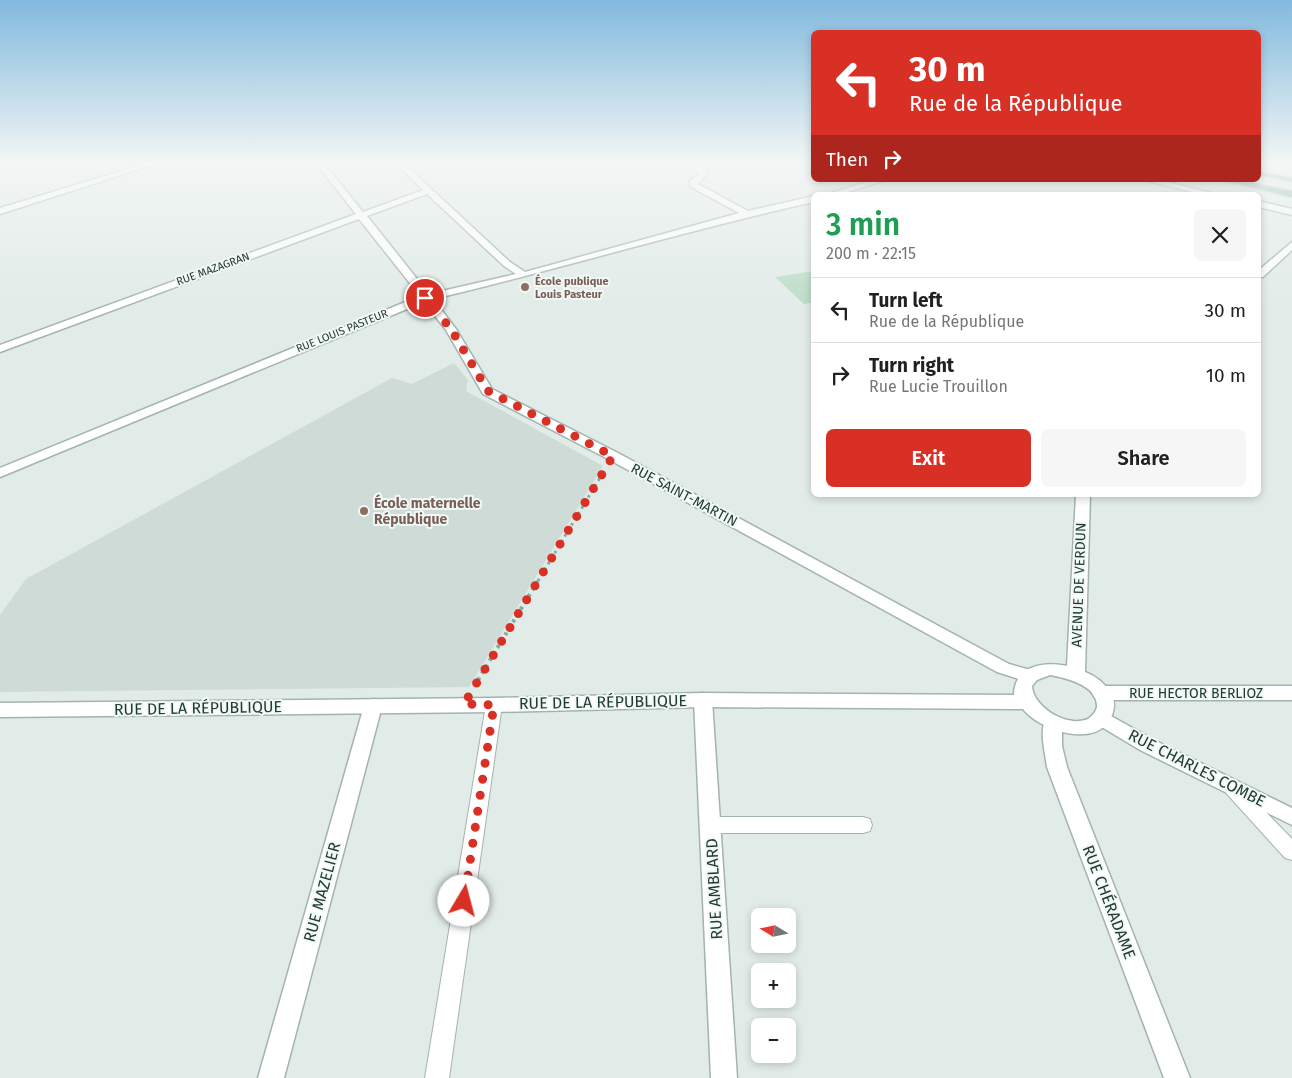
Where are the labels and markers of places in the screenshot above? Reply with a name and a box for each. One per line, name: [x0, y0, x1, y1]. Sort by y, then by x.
place label: École publique Louis Pasteur: [535, 274, 609, 301]
pin: [404, 277, 446, 319]
marker: École publique Louis Pasteur: [519, 281, 531, 293]
place label: École maternelle République: [374, 494, 481, 528]
marker: École maternelle République: [358, 505, 370, 517]

